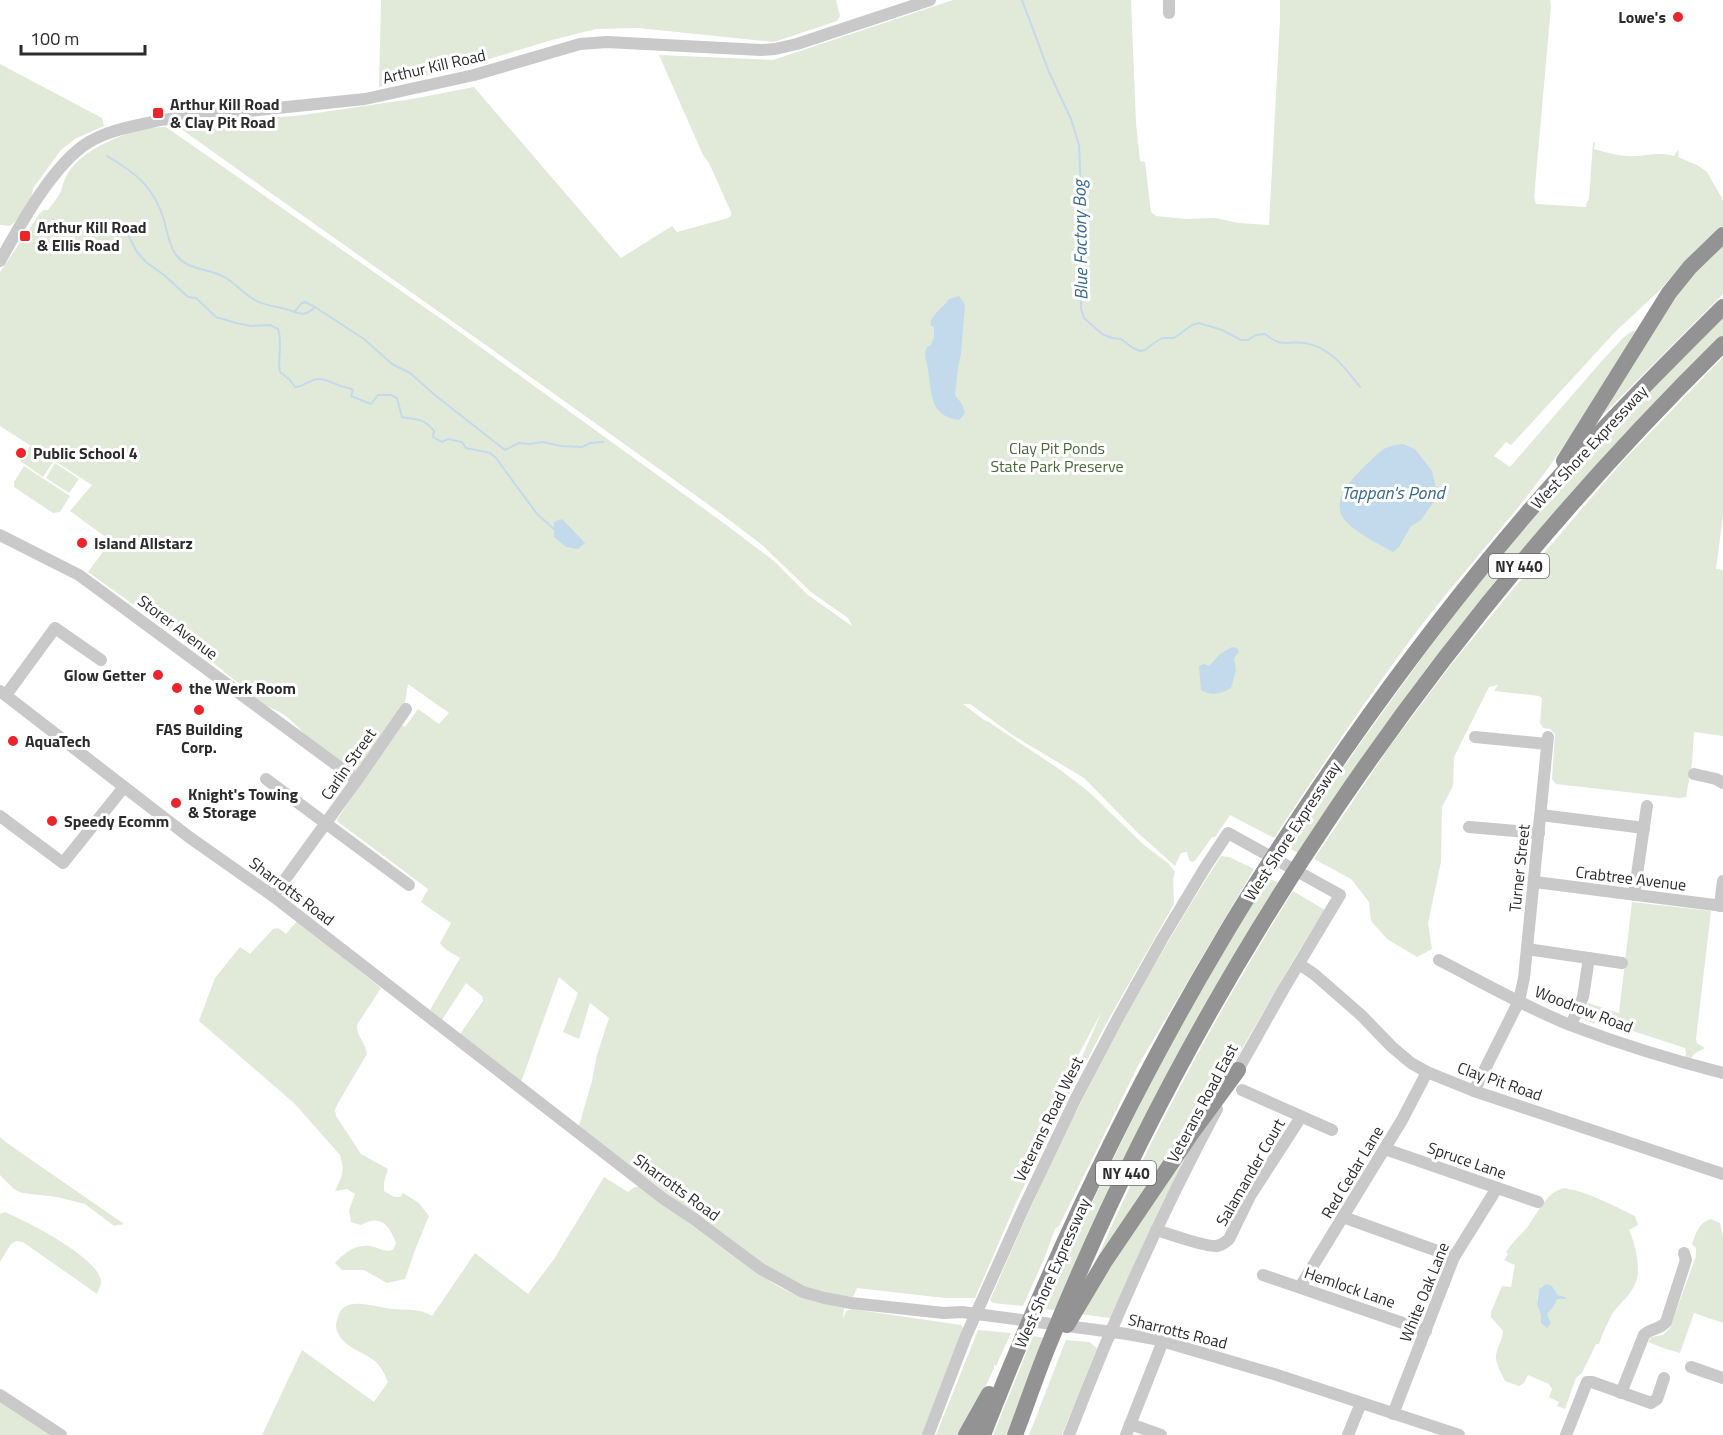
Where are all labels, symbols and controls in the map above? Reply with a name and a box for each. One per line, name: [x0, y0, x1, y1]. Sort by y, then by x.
place label: Lowe's: [1618, 5, 1666, 29]
marker: Lowe's: [1671, 10, 1685, 24]
scale bar: [21, 18, 146, 56]
text: 100 m: [30, 25, 79, 52]
street label: Arthur Kill Road: [380, 42, 488, 90]
place label: Arthur Kill Road & Clay Pit Road: [170, 92, 280, 134]
marker: Arthur Kill Road & Clay Pit Road: [151, 106, 165, 120]
water label: Blue Factory Bog: [1065, 177, 1095, 300]
place label: Arthur Kill Road & Ellis Road: [37, 215, 147, 257]
marker: Arthur Kill Road & Ellis Road: [18, 229, 32, 243]
street label: West Shore Expressway: [1525, 379, 1653, 514]
park label: Clay Pit Ponds State Park Preserve: [990, 436, 1124, 478]
place label: Public School 4: [33, 441, 138, 465]
marker: Public School 4: [14, 446, 28, 460]
water label: Tappan's Pond: [1342, 479, 1446, 506]
place label: Island Allstarz: [94, 531, 193, 555]
marker: Island Allstarz: [75, 536, 89, 550]
road number: NY 440: [1489, 554, 1549, 578]
street label: Storer Avenue: [133, 589, 223, 665]
place label: Glow Getter: [64, 663, 146, 687]
marker: Glow Getter: [151, 668, 165, 682]
place label: the Werk Room: [189, 676, 296, 700]
marker: the Werk Room: [170, 681, 184, 695]
marker: FAS Building Corp.: [192, 703, 206, 717]
place label: FAS Building Corp.: [155, 717, 243, 759]
street label: Carlin Street: [314, 723, 382, 805]
place label: AquaTech: [25, 729, 91, 753]
marker: AquaTech: [6, 734, 20, 748]
street label: West Shore Expressway: [1238, 756, 1346, 905]
place label: Knight's Towing & Storage: [188, 782, 299, 824]
marker: Knight's Towing & Storage: [169, 796, 183, 810]
place label: Speedy Ecomm: [64, 809, 169, 833]
marker: Speedy Ecomm: [45, 814, 59, 828]
street label: Turner Street: [1502, 823, 1536, 913]
street label: Sharrotts Road: [244, 851, 340, 931]
street label: Crabtree Avenue: [1574, 859, 1688, 897]
street label: Woodrow Road: [1531, 979, 1637, 1039]
street label: Veterans Road East: [1160, 1039, 1244, 1167]
street label: Veterans Road West: [1007, 1052, 1089, 1186]
street label: Clay Pit Road: [1454, 1055, 1546, 1107]
street label: Salamander Court: [1209, 1113, 1291, 1230]
street label: Red Cedar Lane: [1315, 1121, 1389, 1223]
street label: Spruce Lane: [1424, 1135, 1510, 1185]
street label: Sharrotts Road: [629, 1147, 725, 1227]
road number: NY 440: [1096, 1161, 1156, 1185]
street label: West Shore Expressway: [1008, 1194, 1096, 1352]
street label: White Oak Lane: [1393, 1239, 1455, 1345]
street label: Hemlock Lane: [1301, 1260, 1399, 1314]
street label: Sharrotts Road: [1126, 1307, 1230, 1355]

